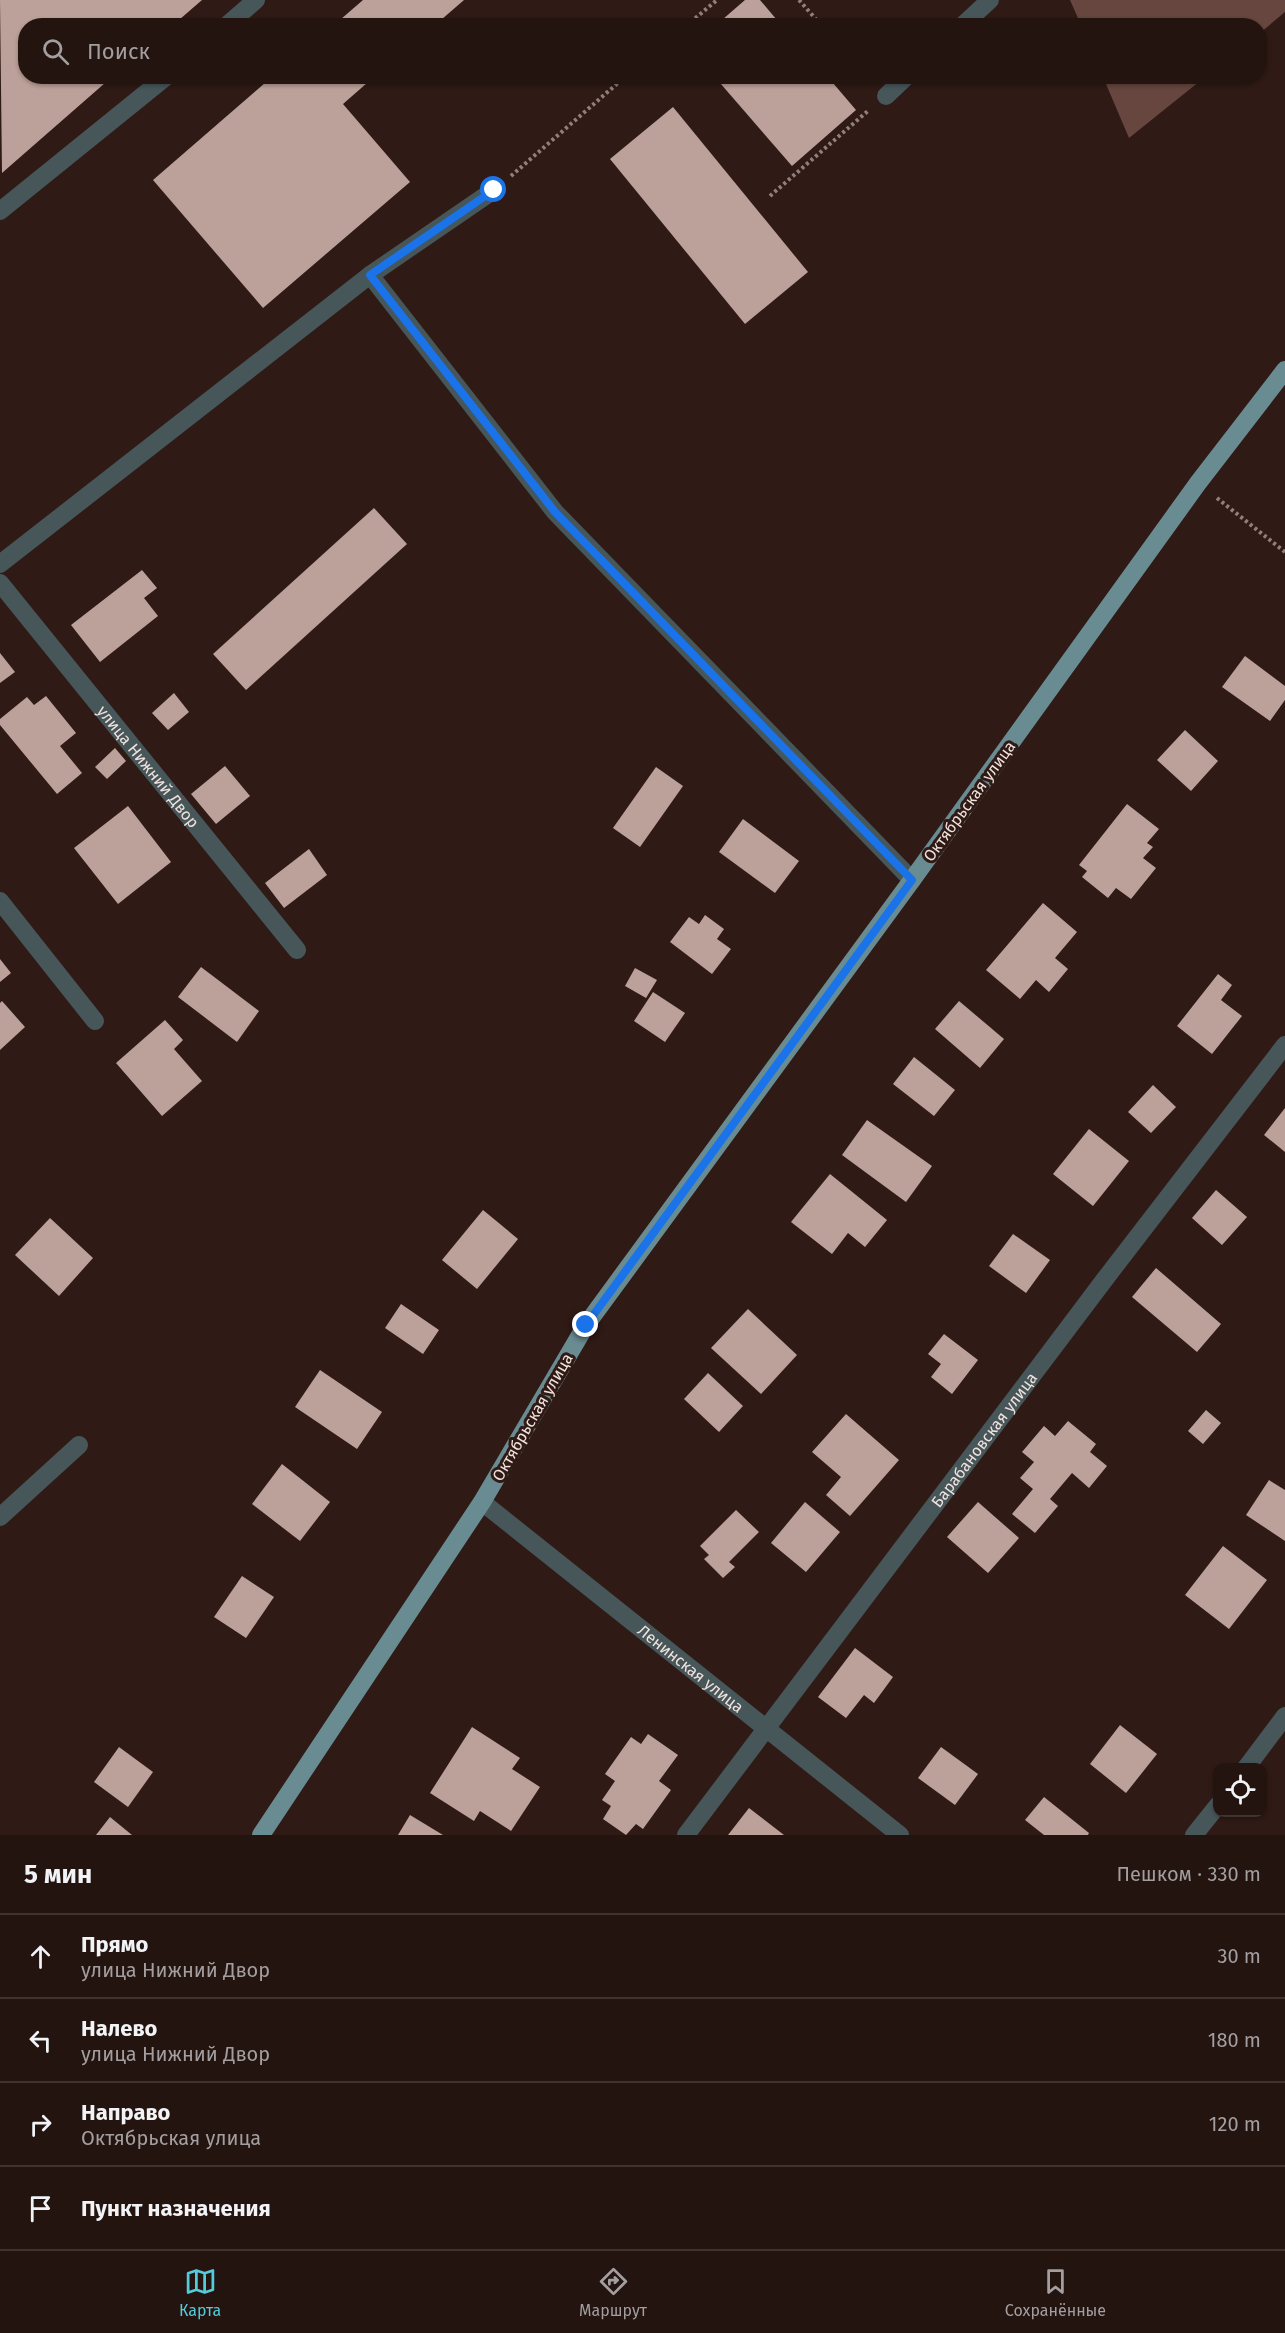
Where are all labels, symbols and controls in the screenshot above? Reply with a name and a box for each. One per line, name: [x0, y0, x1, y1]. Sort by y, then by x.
search box: [18, 18, 1267, 84]
icon: search: [39, 35, 72, 68]
text: Поиск: [87, 38, 150, 65]
route start: [480, 176, 506, 202]
street label: улица Нижний Двор: [93, 702, 203, 832]
street label: Октябрьская улица: [919, 737, 1019, 865]
route end: [572, 1311, 598, 1337]
street label: Октябрьская улица: [488, 1350, 577, 1484]
street label: Барабановская улица: [927, 1369, 1041, 1511]
street label: Ленинская улица: [634, 1621, 747, 1717]
map controls: [1213, 1763, 1267, 1817]
button: locate: [1213, 1763, 1267, 1817]
text: 5 мин: [24, 1859, 92, 1890]
text: Пешком · 330 m: [1116, 1862, 1261, 1886]
text: Прямо: [81, 1931, 148, 1958]
icon: ahead: [24, 1940, 57, 1973]
text: 30 m: [1217, 1944, 1261, 1968]
text: улица Нижний Двор: [81, 1958, 270, 1982]
text: Налево: [81, 2015, 157, 2042]
icon: left: [24, 2024, 57, 2057]
text: 180 m: [1208, 2028, 1261, 2052]
text: улица Нижний Двор: [81, 2042, 270, 2066]
text: Направо: [81, 2099, 170, 2126]
icon: right: [24, 2108, 57, 2141]
text: 120 m: [1209, 2112, 1261, 2136]
text: Октябрьская улица: [81, 2126, 261, 2150]
icon: arrive: [24, 2192, 57, 2225]
text: Пункт назначения: [81, 2195, 271, 2222]
tab: Карта: [179, 2265, 221, 2320]
tab: Маршрут: [579, 2265, 647, 2320]
tab: Сохранённые: [1005, 2265, 1106, 2320]

